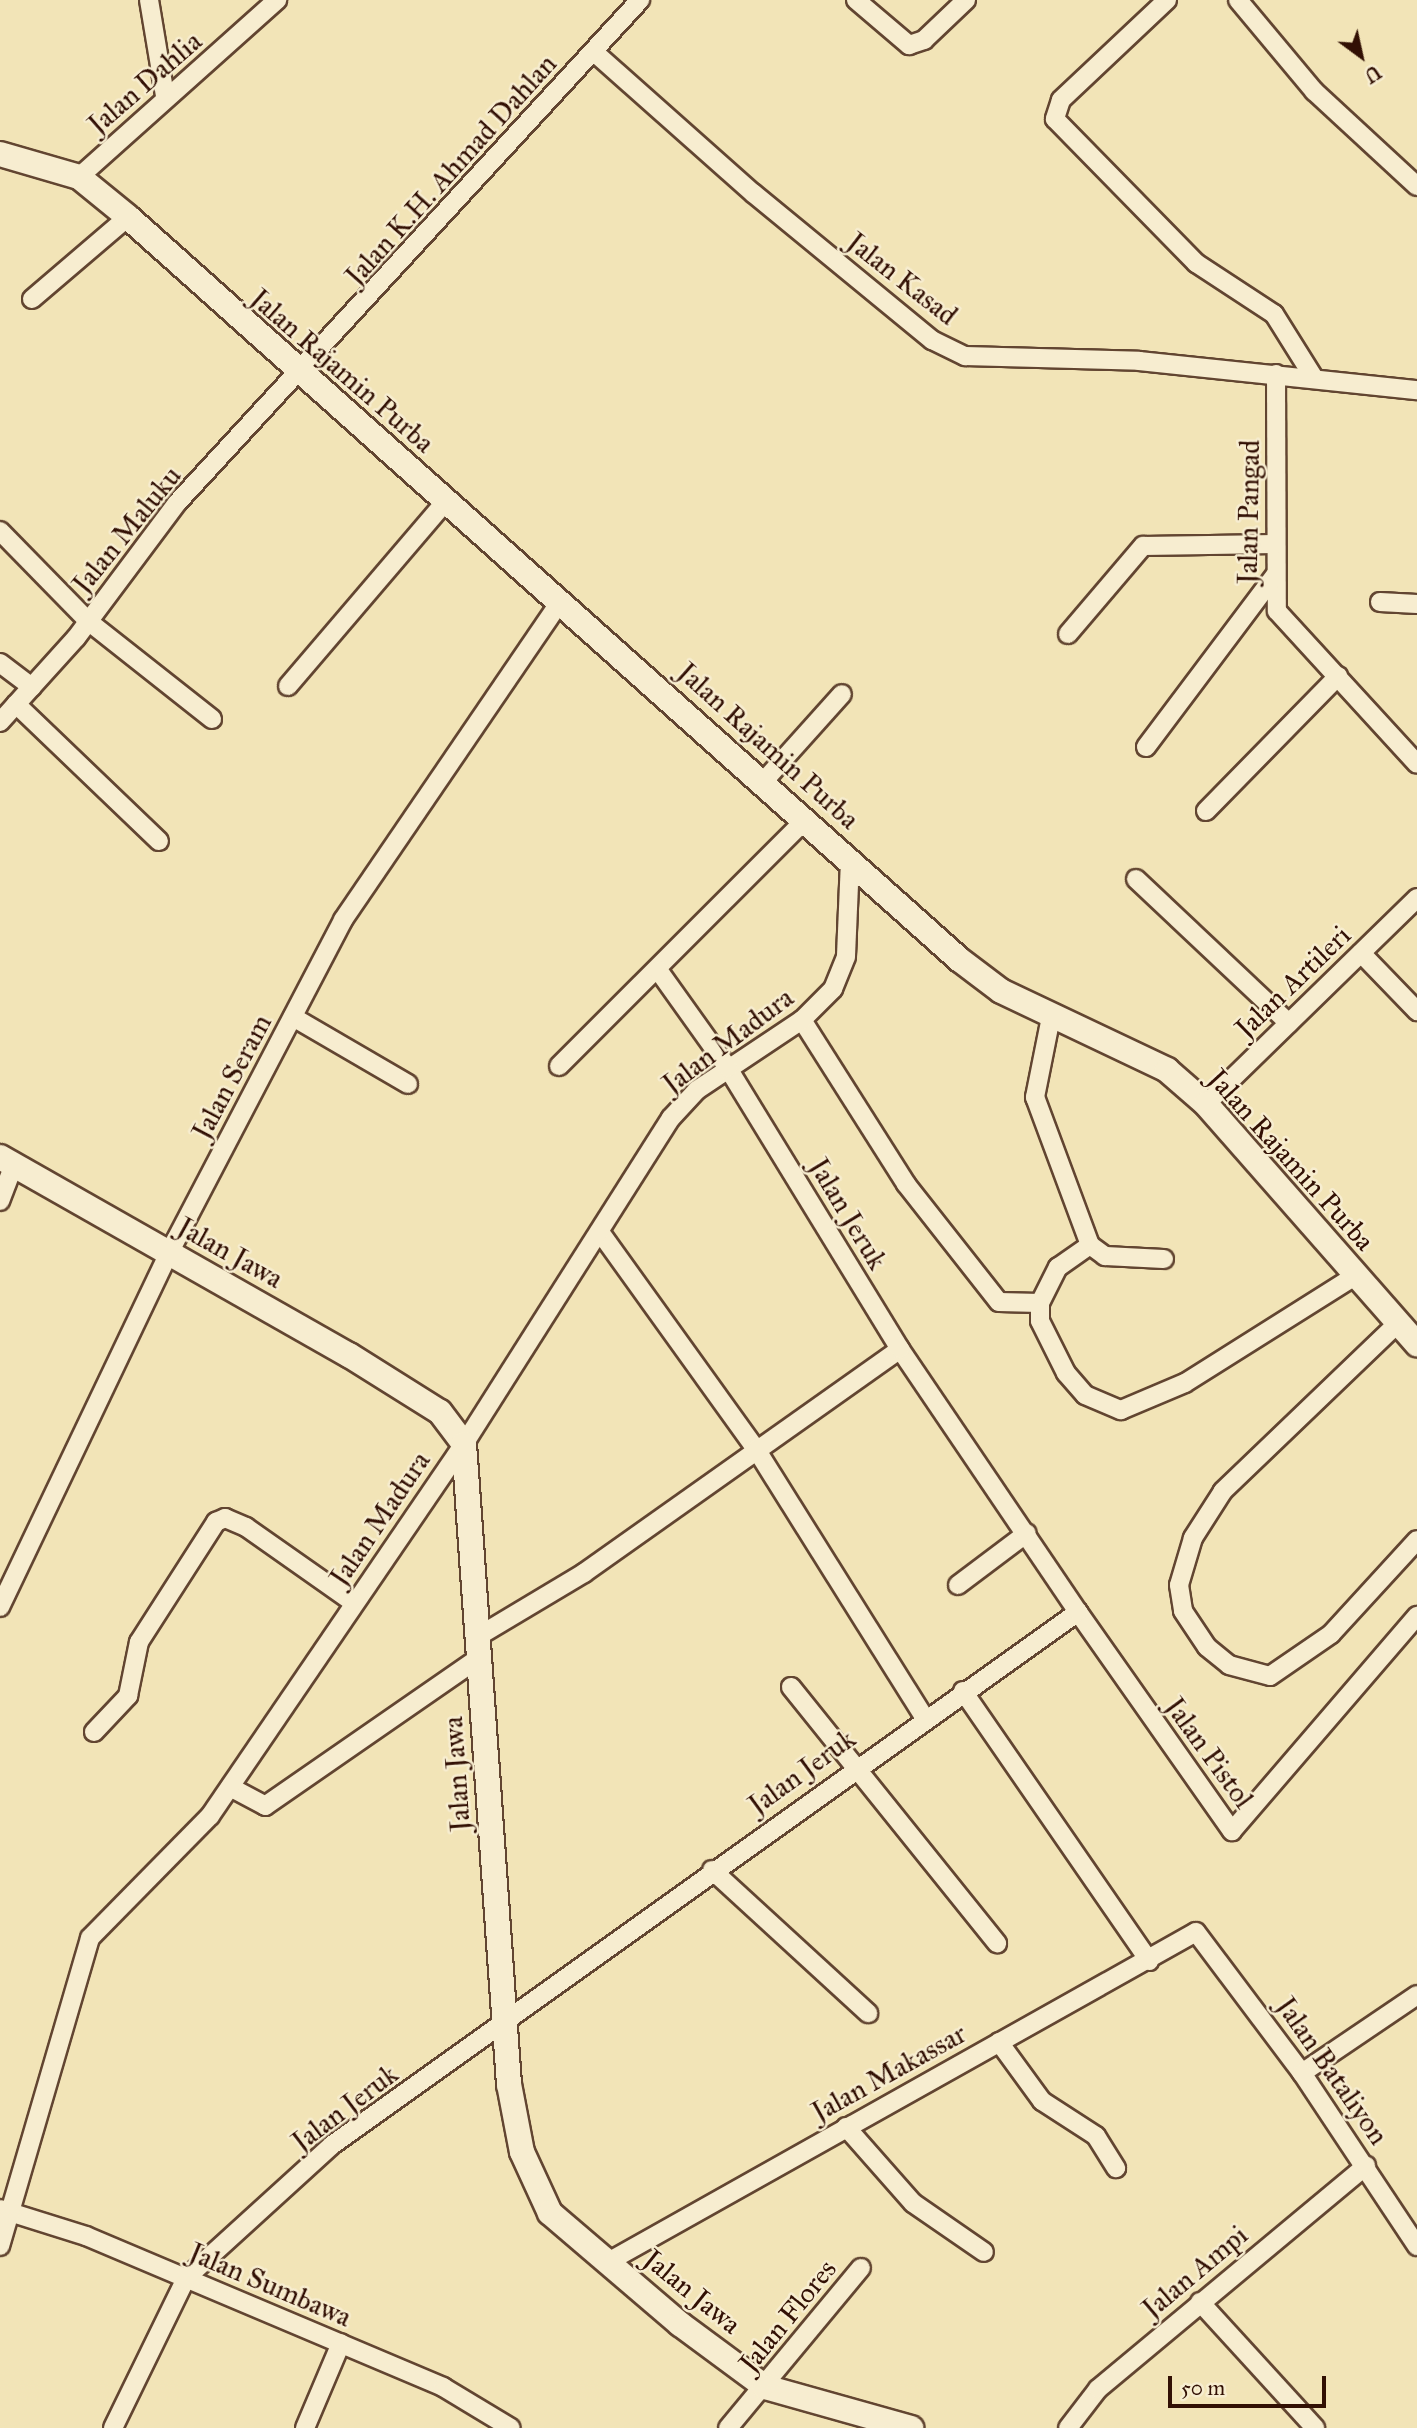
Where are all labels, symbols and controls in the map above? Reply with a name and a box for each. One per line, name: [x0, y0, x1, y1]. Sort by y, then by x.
north arrow: [1326, 21, 1396, 91]
street label: Jalan Dahlia: [81, 25, 209, 141]
street label: Jalan K.H. Ahmad Dahlan: [338, 48, 564, 292]
text: U: [1360, 60, 1385, 88]
street label: Jalan Kasad: [840, 225, 964, 333]
street label: Jalan Rajamin Purba: [243, 282, 441, 460]
street label: Jalan Pangad: [1231, 439, 1267, 585]
street label: Jalan Maluku: [65, 460, 189, 600]
street label: Jalan Rajamin Purba: [670, 656, 866, 836]
street label: Jalan Artileri: [1228, 919, 1358, 1045]
street label: Jalan Madura: [656, 981, 800, 1101]
street label: Jalan Seram: [185, 1009, 279, 1145]
street label: Jalan Rajamin Purba: [1201, 1062, 1381, 1258]
street label: Jalan Jeruk: [802, 1152, 894, 1276]
street label: Jalan Jawa: [171, 1210, 289, 1296]
street label: Jalan Madura: [323, 1445, 437, 1593]
street label: Jalan Pistol: [1158, 1691, 1260, 1815]
street label: Jalan Jawa: [436, 1715, 478, 1833]
street label: Jalan Jeruk: [742, 1722, 862, 1822]
street label: Jalan Bataliyon: [1269, 1991, 1395, 2151]
street label: Jalan Makassar: [806, 2017, 972, 2129]
street label: Jalan Jeruk: [285, 2057, 405, 2159]
street label: Jalan Ampi: [1136, 2218, 1254, 2326]
street label: Jalan Sumbawa: [184, 2236, 356, 2334]
street label: Jalan Jawa: [637, 2243, 747, 2341]
street label: Jalan Flores: [732, 2253, 844, 2379]
scale bar: [1172, 2362, 1330, 2406]
text: 50 m: [1181, 2375, 1225, 2401]

